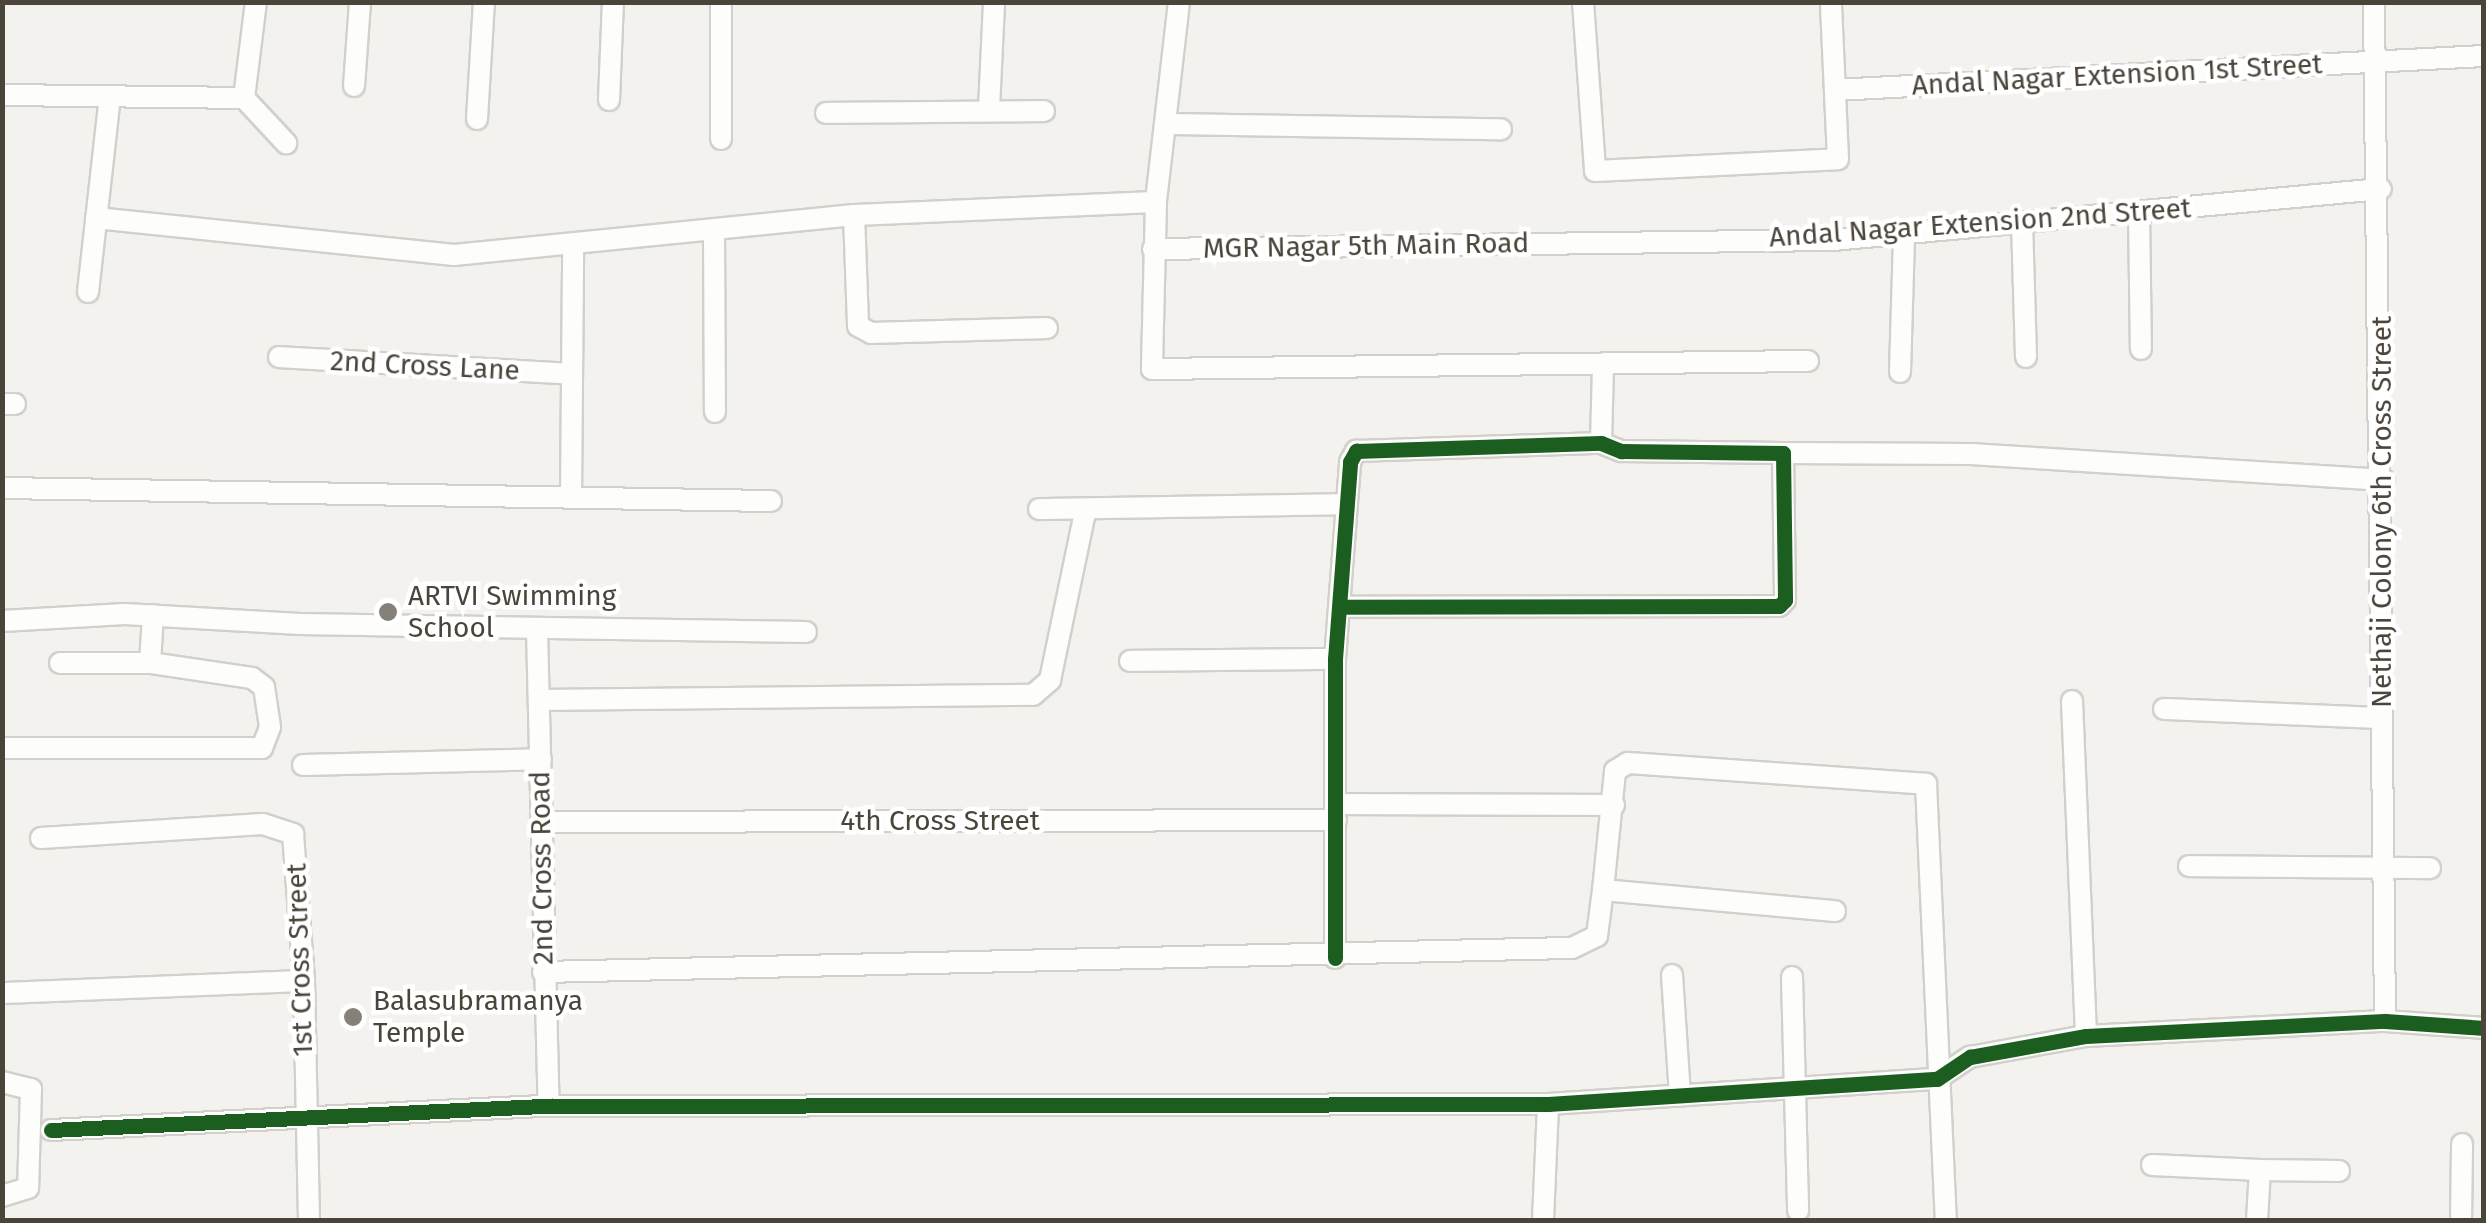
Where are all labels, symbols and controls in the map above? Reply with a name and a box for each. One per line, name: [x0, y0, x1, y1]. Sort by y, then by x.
street label: Andal Nagar Extension 1st Street: [1911, 47, 2323, 103]
street label: Andal Nagar Extension 2nd Street: [1768, 191, 2192, 255]
street label: MGR Nagar 5th Main Road: [1203, 226, 1529, 266]
street label: Nethaji Colony 6th Cross Street: [2365, 316, 2399, 708]
street label: 2nd Cross Lane: [329, 344, 521, 388]
place label: ARTVI Swimming School: [408, 579, 616, 645]
marker: ARTVI Swimming School: [377, 601, 399, 623]
street label: 2nd Cross Road: [524, 771, 560, 965]
street label: 4th Cross Street: [840, 804, 1040, 838]
street label: 1st Cross Street: [280, 863, 320, 1057]
place label: Balasubramanya Temple: [373, 984, 583, 1050]
marker: Balasubramanya Temple: [342, 1006, 364, 1028]

